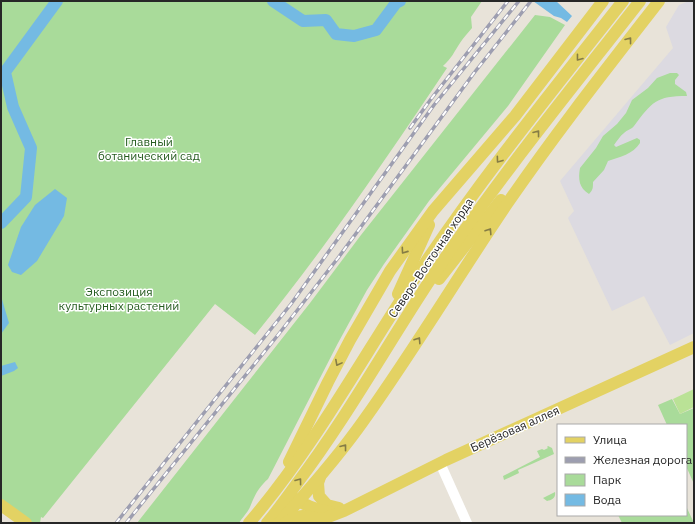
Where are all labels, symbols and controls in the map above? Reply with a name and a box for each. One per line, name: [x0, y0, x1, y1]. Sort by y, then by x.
one-way arrow: [624, 37, 631, 44]
one-way arrow: [576, 53, 583, 60]
one-way arrow: [533, 130, 540, 137]
park label: Главный ботанический сад: [98, 134, 200, 163]
one-way arrow: [497, 156, 504, 163]
street label: Северо-Восточная хорда: [385, 195, 477, 320]
one-way arrow: [484, 228, 492, 235]
one-way arrow: [402, 247, 409, 254]
park label: Экспозиция культурных растений: [59, 284, 179, 313]
one-way arrow: [414, 337, 421, 344]
one-way arrow: [335, 359, 342, 366]
street label: Берёзовая аллея: [468, 402, 562, 455]
legend: [557, 424, 687, 516]
text: Улица: [593, 432, 627, 447]
one-way arrow: [339, 444, 346, 451]
text: Железная дорога: [593, 452, 693, 467]
text: Парк: [593, 472, 622, 487]
one-way arrow: [294, 478, 302, 485]
text: Вода: [593, 492, 622, 507]

